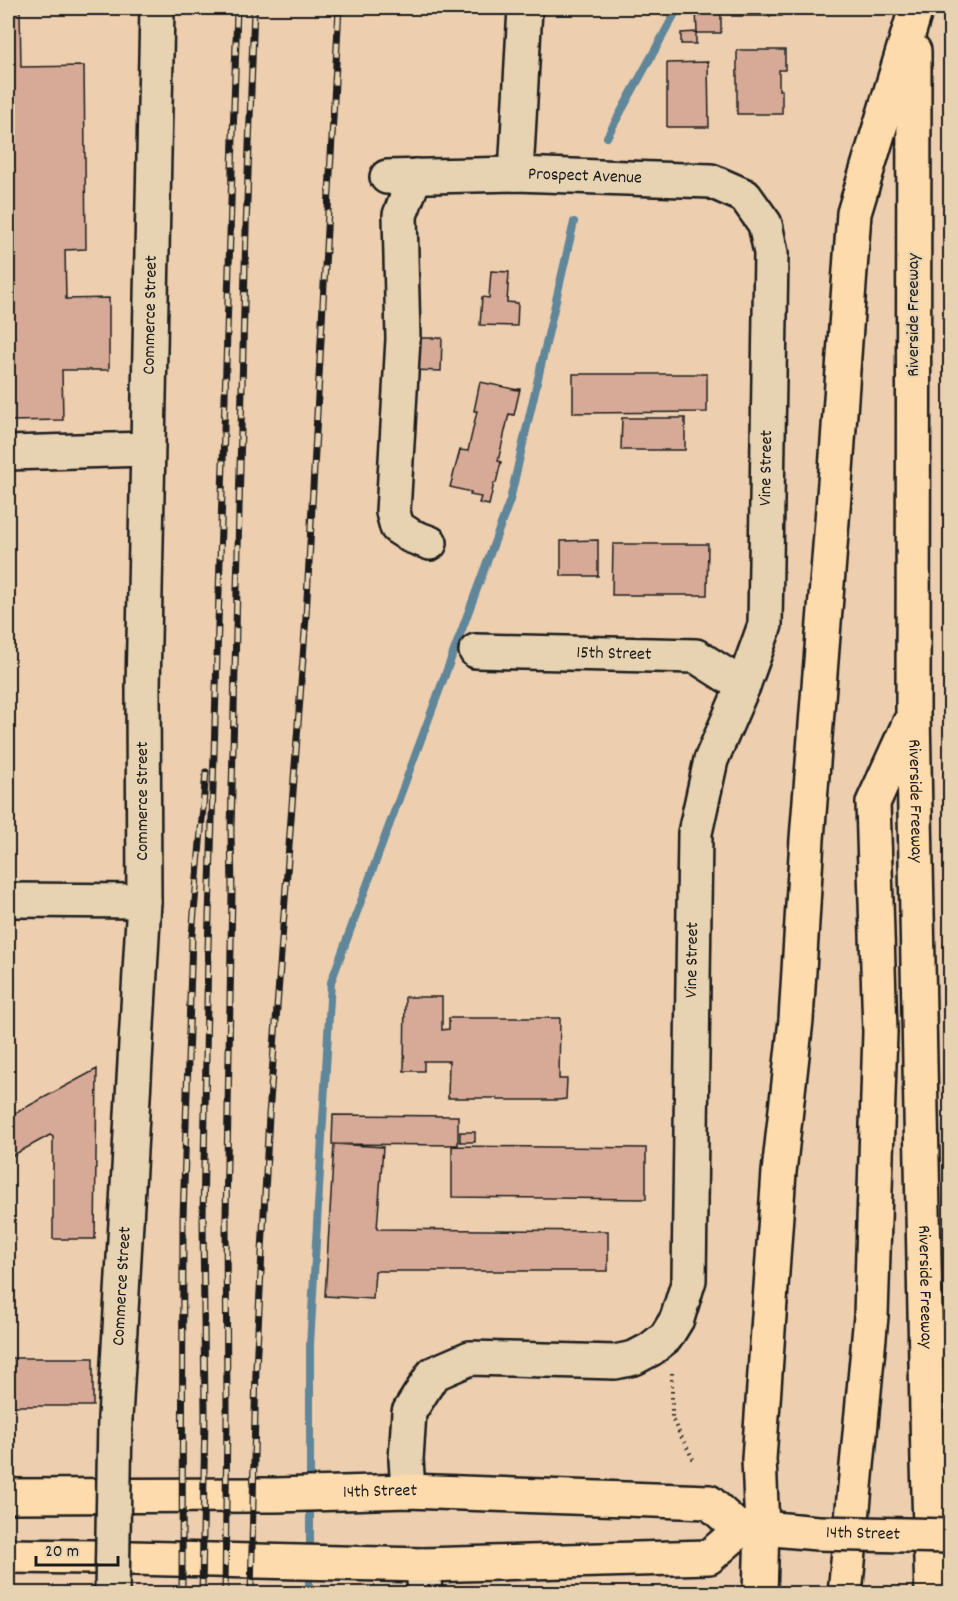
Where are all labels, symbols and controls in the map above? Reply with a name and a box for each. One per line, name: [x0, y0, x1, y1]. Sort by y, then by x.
street label: Prospect Avenue: [528, 162, 642, 191]
street label: Riverside Freeway: [902, 253, 927, 377]
street label: Commerce Street: [137, 255, 164, 375]
street label: Vine Street: [754, 429, 780, 506]
street label: 15th Street: [576, 641, 652, 667]
street label: Riverside Freeway: [901, 739, 928, 864]
street label: Commerce Street: [131, 741, 156, 861]
street label: Vine Street: [680, 921, 706, 998]
street label: Riverside Freeway: [911, 1225, 938, 1350]
street label: Commerce Street: [107, 1226, 138, 1347]
street label: 14th Street: [342, 1478, 418, 1505]
street label: 14th Street: [826, 1521, 901, 1547]
scale bar: [36, 1529, 118, 1567]
text: 20 m: [45, 1540, 79, 1565]

